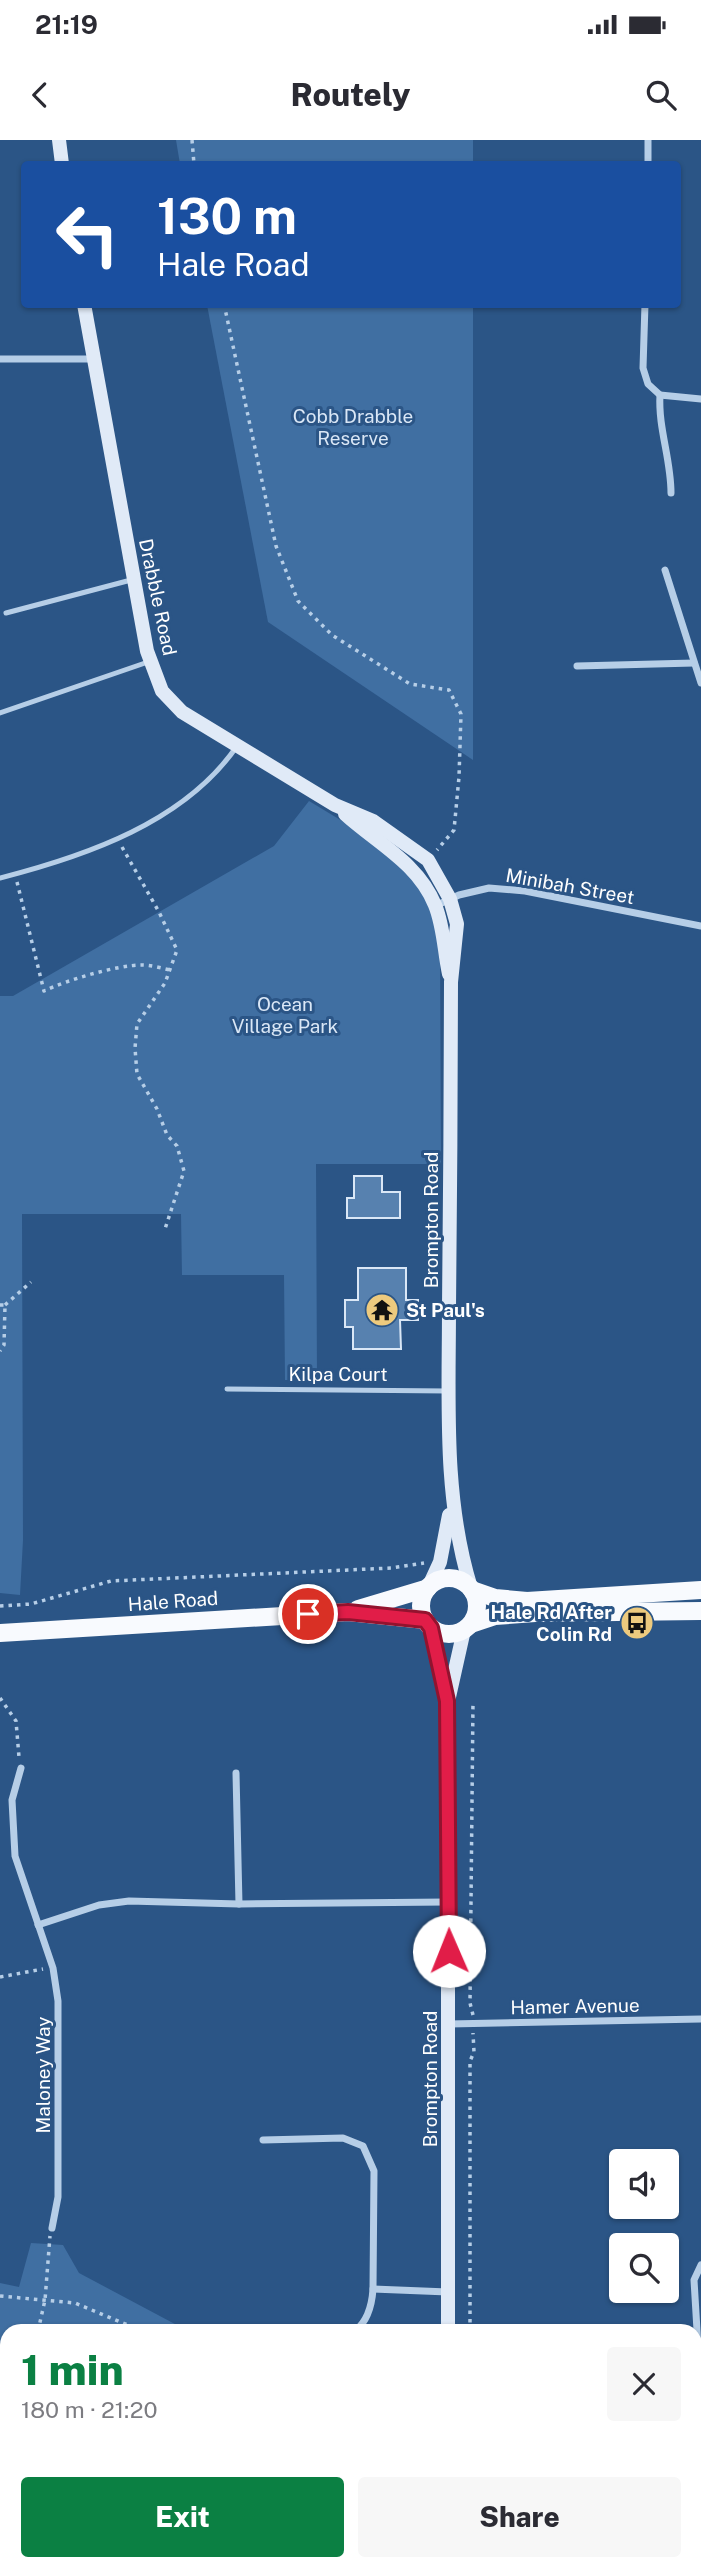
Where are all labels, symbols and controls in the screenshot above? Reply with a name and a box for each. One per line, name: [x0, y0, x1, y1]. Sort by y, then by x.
text: 21:19: [35, 9, 98, 40]
icon: back: [21, 76, 59, 114]
text: Routely: [291, 76, 410, 113]
icon: search: [642, 76, 680, 114]
text: 130 m: [157, 187, 297, 245]
icon: left: [42, 189, 133, 280]
text: Hale Road: [157, 246, 309, 283]
park label: Cobb Drabble Reserve: [293, 405, 413, 449]
street label: Drabble Road: [135, 537, 181, 657]
street label: Minibah Street: [504, 864, 636, 908]
park label: Ocean Village Park: [232, 993, 339, 1037]
street label: Brompton Road: [420, 1152, 442, 1288]
temple icon: St Paul's: [363, 1291, 401, 1329]
place label: St Paul's: [406, 1299, 485, 1321]
street label: Kilpa Court: [288, 1363, 388, 1385]
pin: [278, 1584, 338, 1644]
street label: Hale Road: [127, 1587, 219, 1615]
icon: arrive: [289, 1595, 327, 1633]
place label: Hale Rd After Colin Rd: [490, 1601, 612, 1645]
bus stop icon: Hale Rd After Colin Rd: [618, 1604, 656, 1642]
position arrow: [412, 1914, 486, 1988]
street label: Hamer Avenue: [510, 1994, 640, 2018]
street label: Brompton Road: [419, 2011, 441, 2147]
street label: Maloney Way: [32, 2017, 54, 2133]
map controls: [609, 2149, 679, 2303]
button: sound: [609, 2149, 679, 2219]
button: search: [609, 2233, 679, 2303]
text: 1 min: [21, 2345, 124, 2394]
button: close: [607, 2347, 681, 2421]
text: 180 m · 21:20: [21, 2396, 157, 2423]
button: Exit: [21, 2477, 344, 2557]
button: Share: [358, 2477, 681, 2557]

